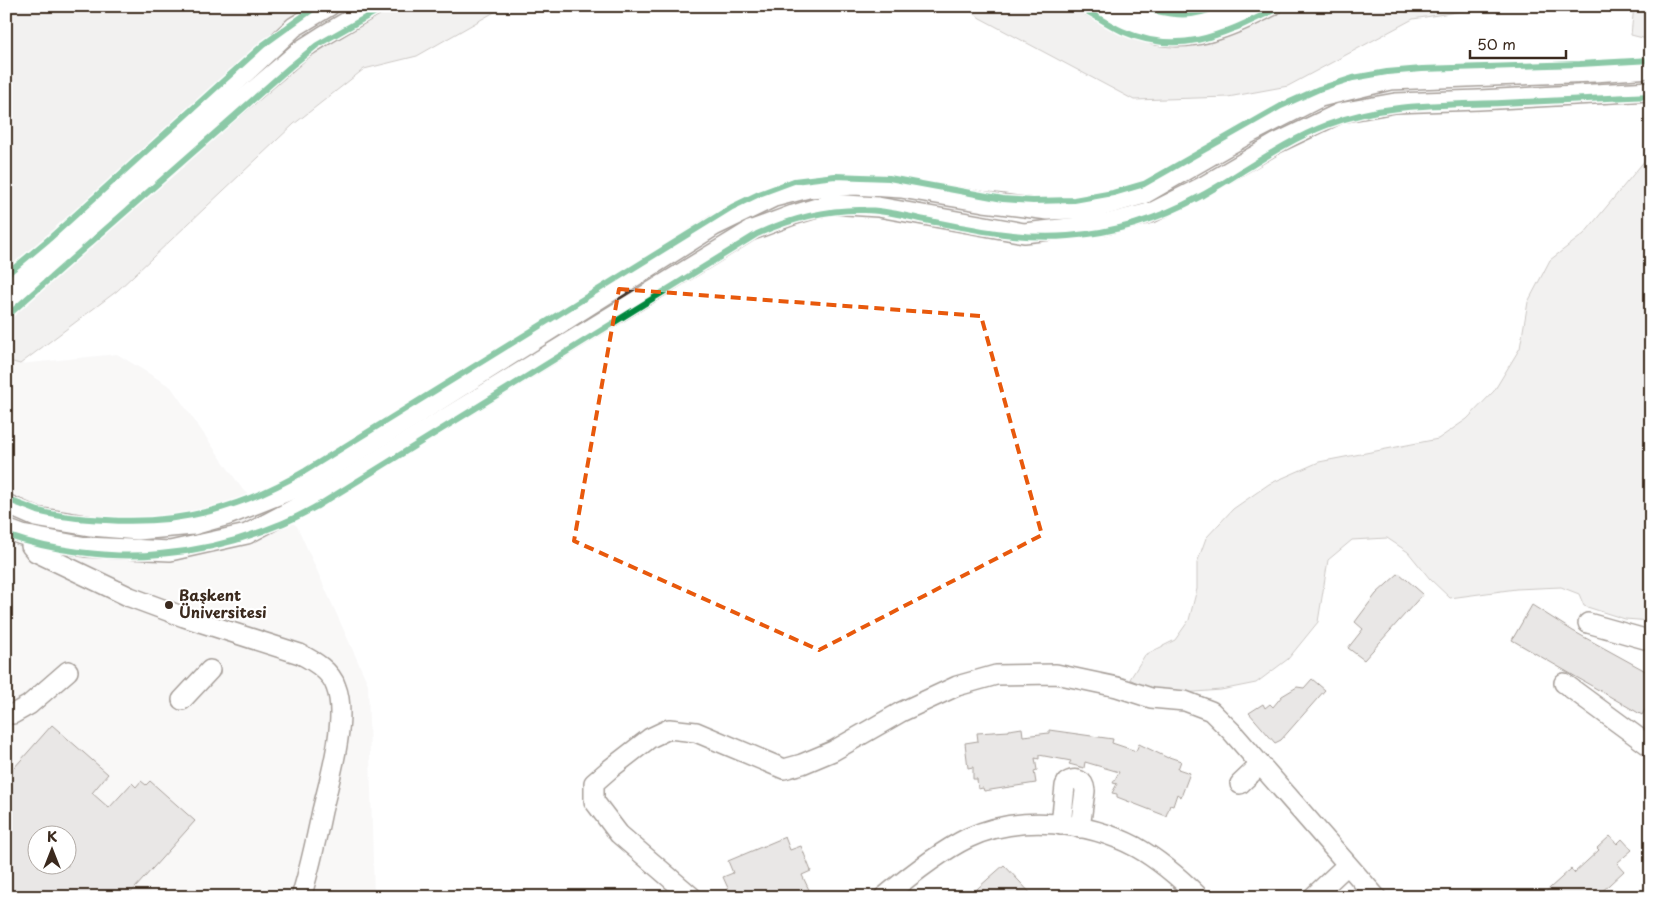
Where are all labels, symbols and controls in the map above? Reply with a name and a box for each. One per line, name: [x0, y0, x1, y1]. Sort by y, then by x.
scale bar: [1470, 28, 1566, 60]
text: 50 m: [1477, 32, 1516, 55]
place label: Başkent Üniversitesi: [179, 583, 267, 623]
marker: Başkent Üniversitesi: [163, 599, 175, 611]
north arrow: [28, 826, 78, 876]
text: K: [47, 826, 57, 847]

